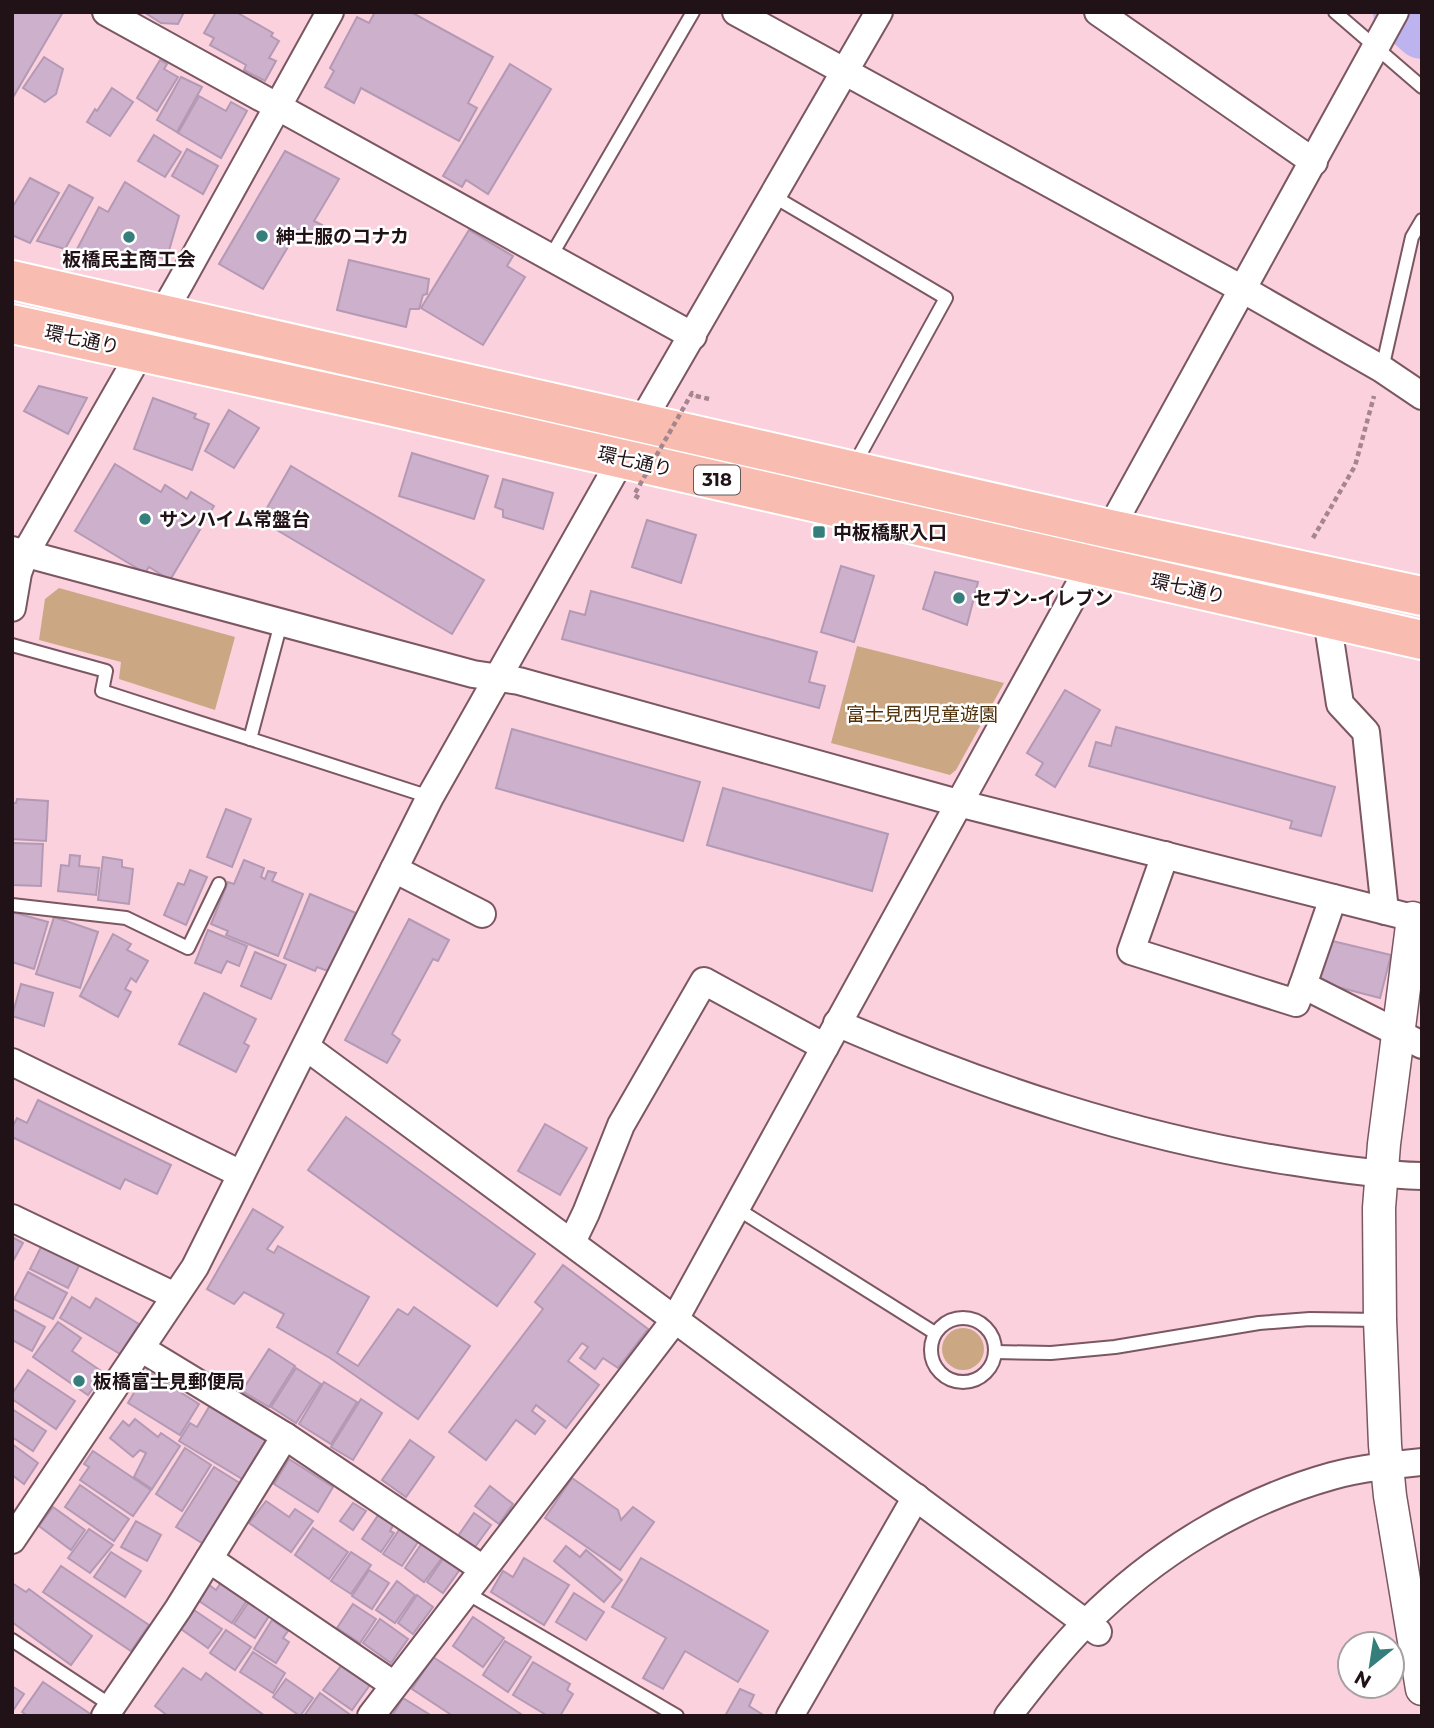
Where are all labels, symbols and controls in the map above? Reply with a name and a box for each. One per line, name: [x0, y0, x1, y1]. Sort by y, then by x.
place label: 紳士服のコナカ: [276, 225, 409, 248]
marker: 紳士服のコナカ: [254, 228, 270, 244]
marker: 板橋民主商工会: [121, 229, 137, 245]
place label: 板橋民主商工会: [62, 248, 196, 271]
street label: 環七通り: [42, 320, 121, 359]
street label: 環七通り: [595, 442, 675, 481]
road number: 318: [694, 466, 740, 494]
place label: サンハイム常盤台: [159, 508, 310, 531]
marker: サンハイム常盤台: [137, 511, 153, 527]
place label: 中板橋駅入口: [833, 521, 947, 544]
marker: 中板橋駅入口: [811, 524, 827, 540]
street label: 環七通り: [1148, 569, 1228, 608]
place label: セブン-イレブン: [973, 587, 1113, 610]
marker: セブン-イレブン: [951, 590, 967, 606]
park label: 富士見西児童遊園: [846, 703, 998, 726]
place label: 板橋富士見郵便局: [93, 1370, 245, 1393]
marker: 板橋富士見郵便局: [71, 1373, 87, 1389]
north arrow: [1336, 1630, 1406, 1700]
text: N: [1350, 1665, 1375, 1693]

